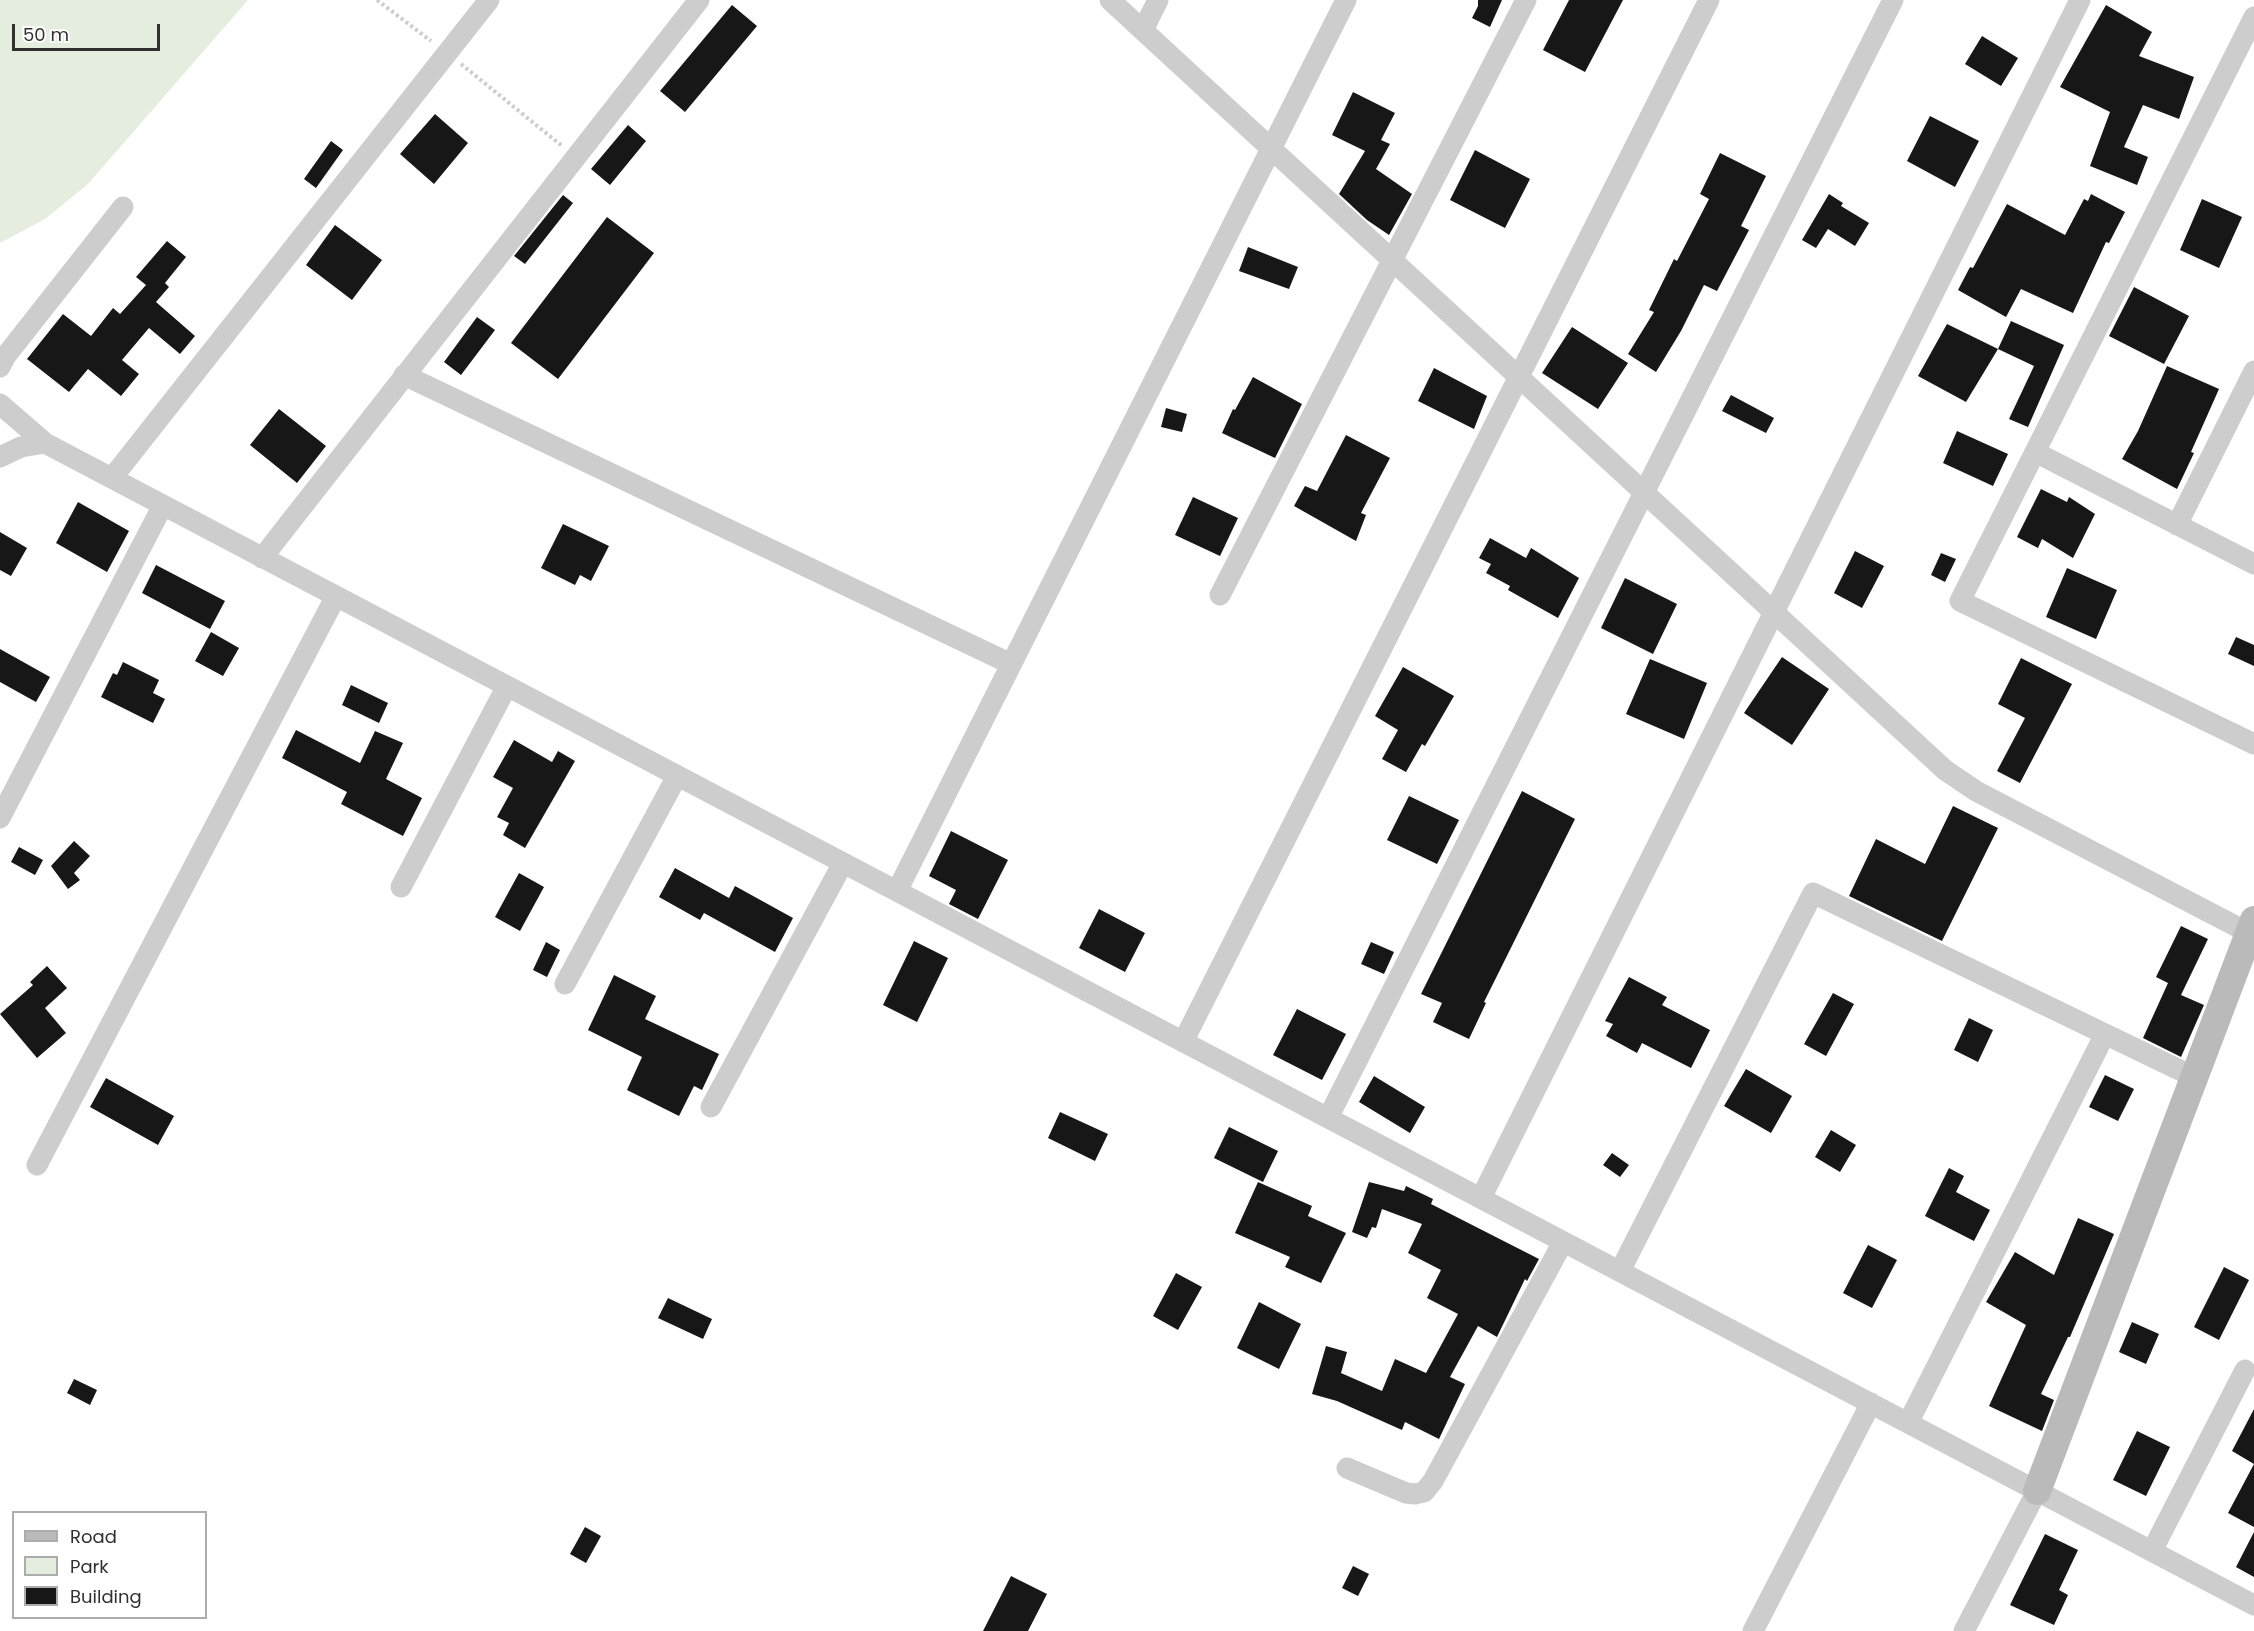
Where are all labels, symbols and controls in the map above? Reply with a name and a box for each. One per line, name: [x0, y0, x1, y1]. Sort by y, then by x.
scale bar: [15, 12, 164, 50]
text: 50 m: [23, 22, 69, 47]
legend: [12, 1511, 207, 1619]
text: Road: [70, 1524, 117, 1549]
text: Park: [70, 1554, 109, 1579]
text: Building: [70, 1584, 142, 1609]

